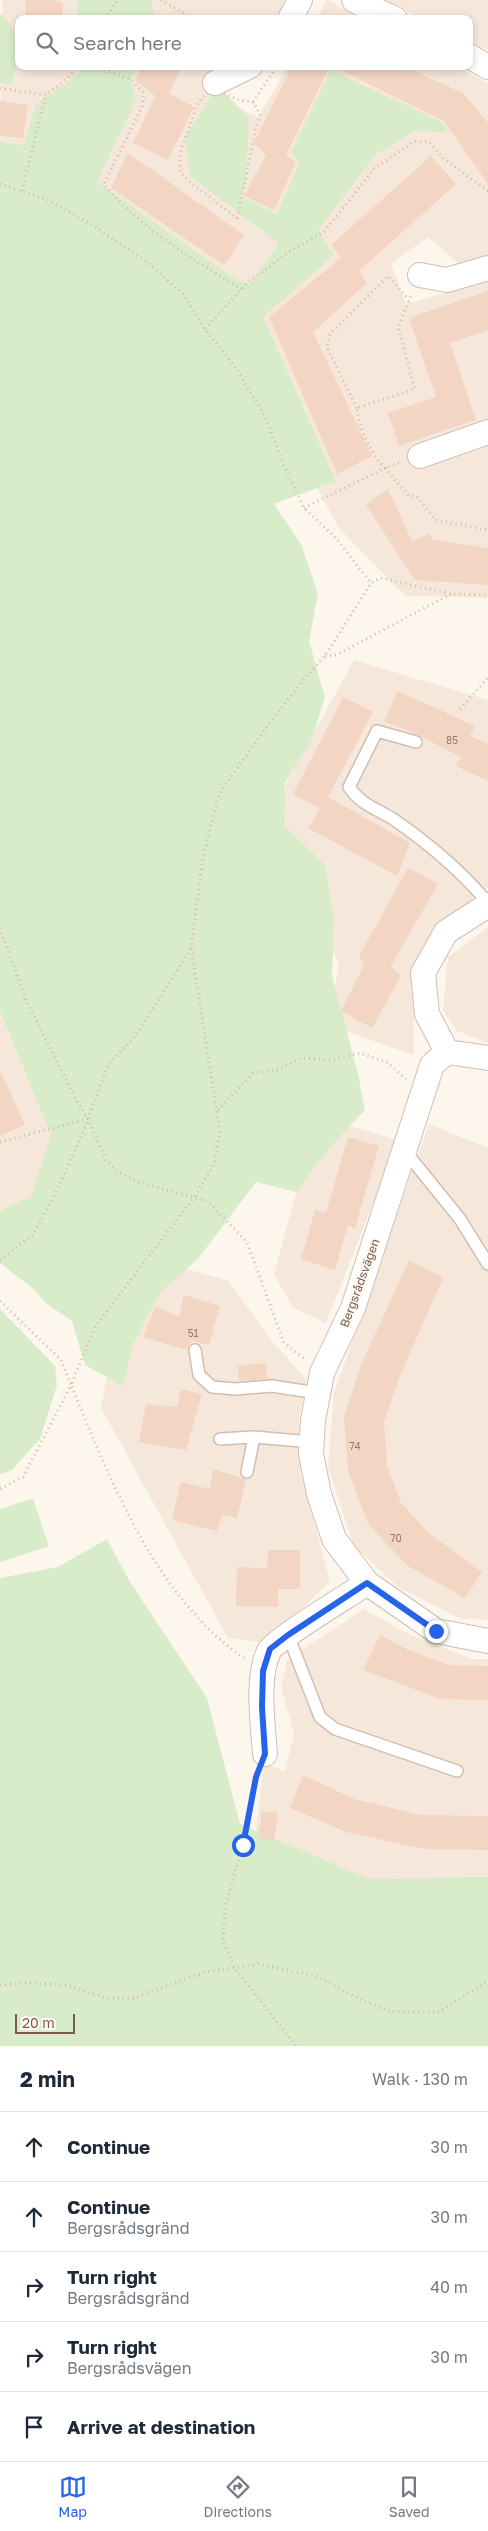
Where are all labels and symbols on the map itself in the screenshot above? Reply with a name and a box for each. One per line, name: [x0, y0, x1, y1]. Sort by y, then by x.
house number: 85: [446, 734, 458, 746]
street label: Bergsrådsvägen: [337, 1236, 383, 1329]
house number: 51: [188, 1327, 198, 1339]
house number: 74: [349, 1440, 361, 1452]
house number: 70: [390, 1532, 402, 1544]
route end: [425, 1620, 448, 1643]
route start: [232, 1834, 255, 1857]
scale bar: [15, 2011, 75, 2034]

